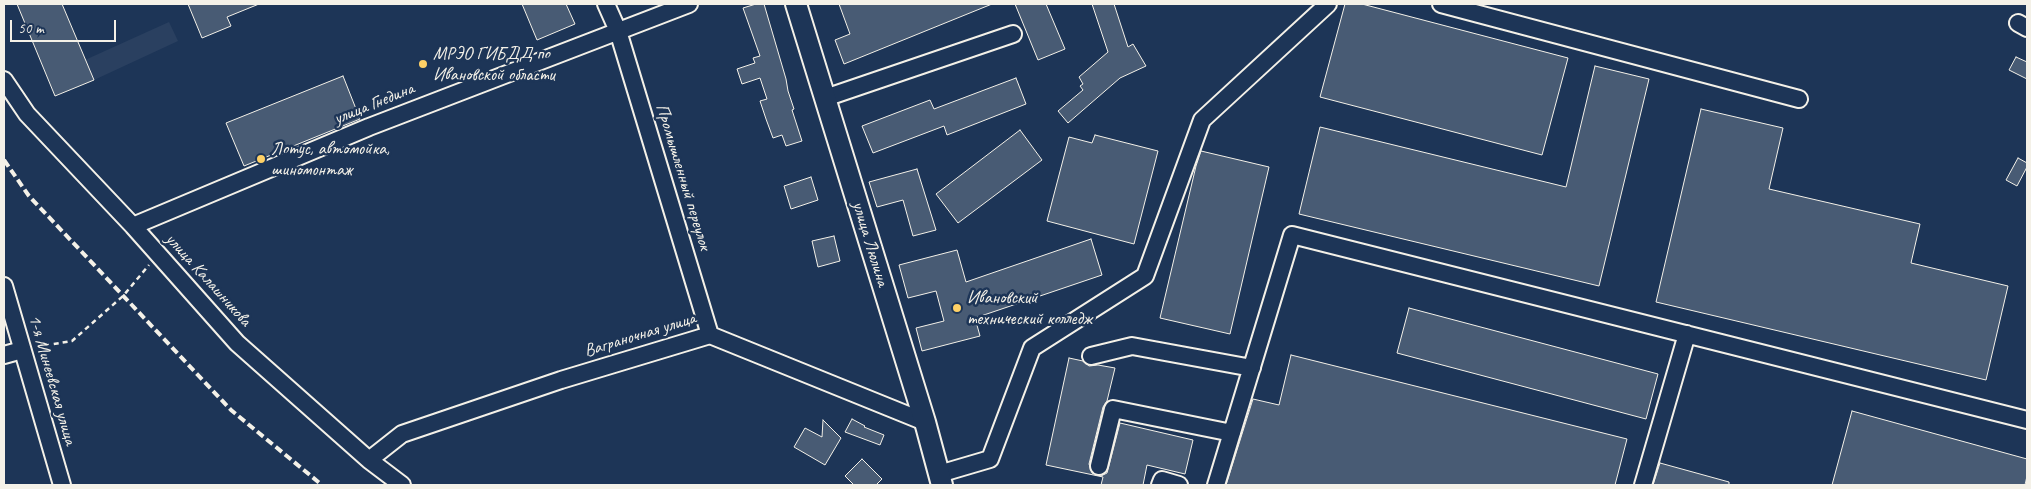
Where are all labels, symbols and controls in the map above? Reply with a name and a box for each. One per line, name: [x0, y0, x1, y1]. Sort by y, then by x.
scale bar: [12, 10, 119, 42]
text: 50 m: [18, 19, 44, 38]
place label: МРЭО ГИБДД по Ивановской области: [433, 43, 555, 86]
marker: МРЭО ГИБДД по Ивановской области: [417, 58, 429, 70]
street label: улица Гнедина: [331, 78, 417, 130]
street label: Промышленный переулок: [650, 101, 716, 253]
place label: Лотус, автомойка, шиномонтаж: [271, 138, 390, 180]
marker: Лотус, автомойка, шиномонтаж: [255, 153, 267, 165]
street label: улица Люлина: [847, 199, 893, 289]
street label: улица Калашникова: [160, 229, 256, 331]
place label: Ивановский технический колледж: [967, 287, 1092, 330]
marker: Ивановский технический колледж: [951, 302, 963, 314]
street label: Ваграночная улица: [582, 308, 698, 362]
street label: 1-я Минеевская улица: [23, 312, 81, 448]

